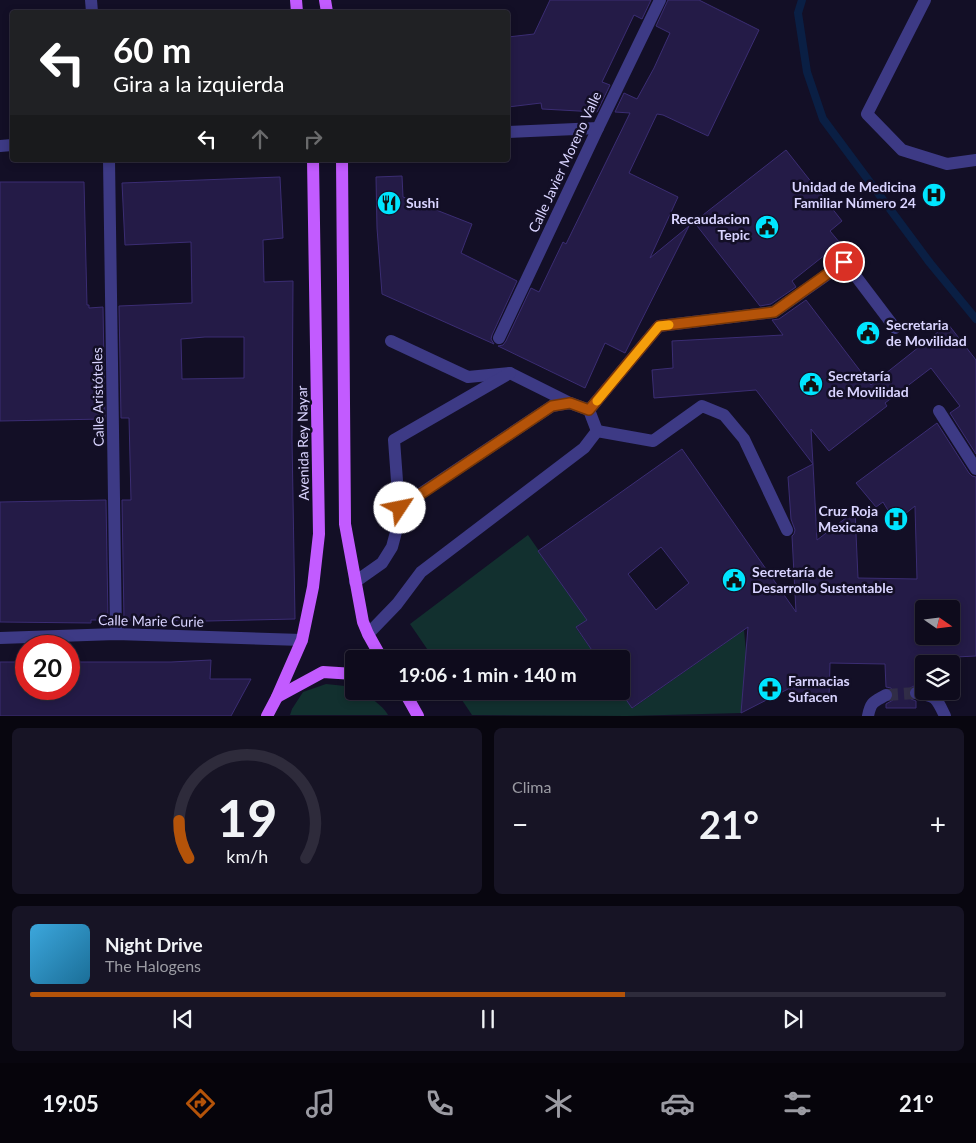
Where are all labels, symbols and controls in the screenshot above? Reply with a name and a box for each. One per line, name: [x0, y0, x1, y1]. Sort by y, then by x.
text: 60 m: [113, 28, 191, 70]
icon: left: [30, 30, 95, 95]
text: Gira a la izquierda: [113, 70, 284, 97]
street label: Calle Javier Moreno Valle: [524, 89, 605, 235]
icon: left: [193, 125, 221, 153]
icon: ahead: [246, 125, 274, 153]
icon: right: [299, 125, 327, 153]
place label: Unidad de Medicina Familiar Número 24: [792, 178, 916, 211]
hospital icon: Unidad de Medicina Familiar Número 24: [921, 182, 947, 208]
restaurant icon: Sushi: [376, 190, 402, 216]
place label: Sushi: [406, 194, 439, 211]
place label: Recaudacion Tepic: [671, 210, 750, 243]
public building icon: Recaudacion Tepic: [754, 214, 780, 240]
pin: [823, 241, 865, 283]
icon: arrive: [830, 248, 858, 276]
place label: Secretaria de Movilidad: [886, 316, 967, 349]
public building icon: Secretaria de Movilidad: [855, 320, 881, 346]
street label: Calle Aristóteles: [88, 347, 107, 447]
place label: Secretaría de Movilidad: [828, 367, 909, 400]
public building icon: Secretaría de Movilidad: [798, 371, 824, 397]
street label: Avenida Rey Nayar: [293, 385, 312, 501]
position arrow: [373, 481, 425, 533]
place label: Cruz Roja Mexicana: [818, 502, 878, 535]
hospital icon: Cruz Roja Mexicana: [883, 506, 909, 532]
place label: Secretaría de Desarrollo Sustentable: [752, 563, 894, 596]
public building icon: Secretaría de Desarrollo Sustentable: [721, 567, 747, 593]
north arrow: [915, 600, 960, 645]
map controls: [915, 600, 960, 700]
street label: Calle Marie Curie: [98, 611, 204, 630]
speed limit sign: 20: [15, 635, 80, 700]
button: layers: [915, 655, 960, 700]
text: 19:06 · 1 min · 140 m: [398, 663, 577, 686]
place label: Farmacias Sufacen: [788, 672, 850, 705]
pharmacy icon: Farmacias Sufacen: [757, 676, 783, 702]
text: Clima: [512, 777, 551, 796]
text: 19: [217, 786, 277, 848]
text: 21°: [699, 801, 759, 847]
text: −: [512, 807, 528, 841]
text: +: [930, 807, 946, 841]
text: km/h: [226, 845, 268, 867]
text: Night Drive: [105, 933, 203, 956]
text: The Halogens: [105, 956, 201, 975]
icon: previous: [169, 1005, 197, 1033]
icon: pause: [474, 1005, 502, 1033]
icon: next: [779, 1005, 807, 1033]
icon: directions: [183, 1086, 218, 1121]
icon: music: [303, 1086, 338, 1121]
icon: phone: [422, 1086, 457, 1121]
icon: climate: [541, 1086, 576, 1121]
icon: car: [660, 1086, 695, 1121]
icon: filters: [780, 1086, 815, 1121]
text: 19:05: [42, 1090, 99, 1117]
text: 21°: [899, 1090, 934, 1117]

